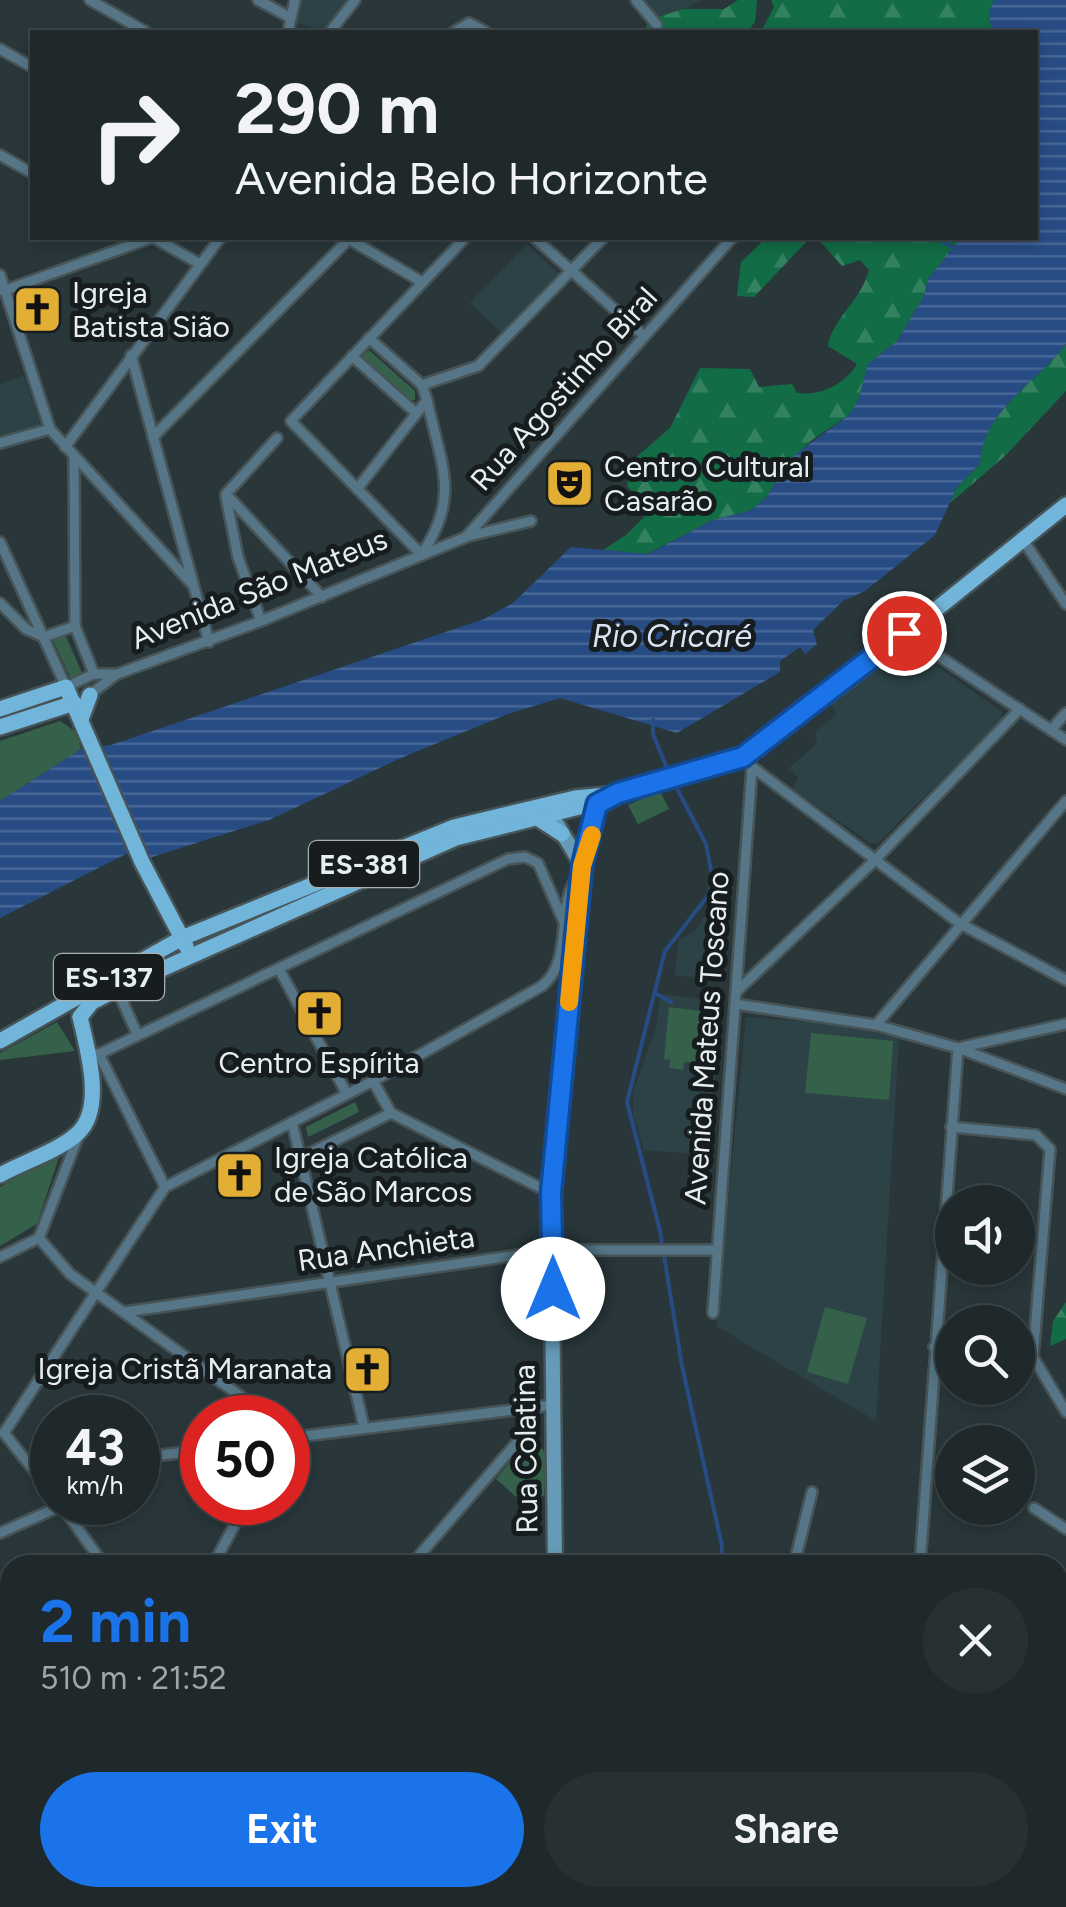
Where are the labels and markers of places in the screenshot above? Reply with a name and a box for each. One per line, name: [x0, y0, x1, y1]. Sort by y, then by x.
place label: Igreja Batista Sião: [72, 274, 230, 345]
church icon: Igreja Batista Sião: [11, 284, 63, 336]
place label: Centro Cultural Casarão: [604, 448, 810, 519]
theatre icon: Centro Cultural Casarão: [543, 458, 595, 510]
pin: [862, 591, 947, 676]
church icon: Centro Espírita: [293, 988, 345, 1040]
place label: Centro Espírita: [218, 1044, 420, 1081]
place label: Igreja Católica de São Marcos: [274, 1139, 472, 1210]
church icon: Igreja Católica de São Marcos: [213, 1149, 265, 1201]
church icon: Igreja Cristã Maranata: [341, 1343, 393, 1395]
place label: Igreja Cristã Maranata: [38, 1350, 332, 1387]

